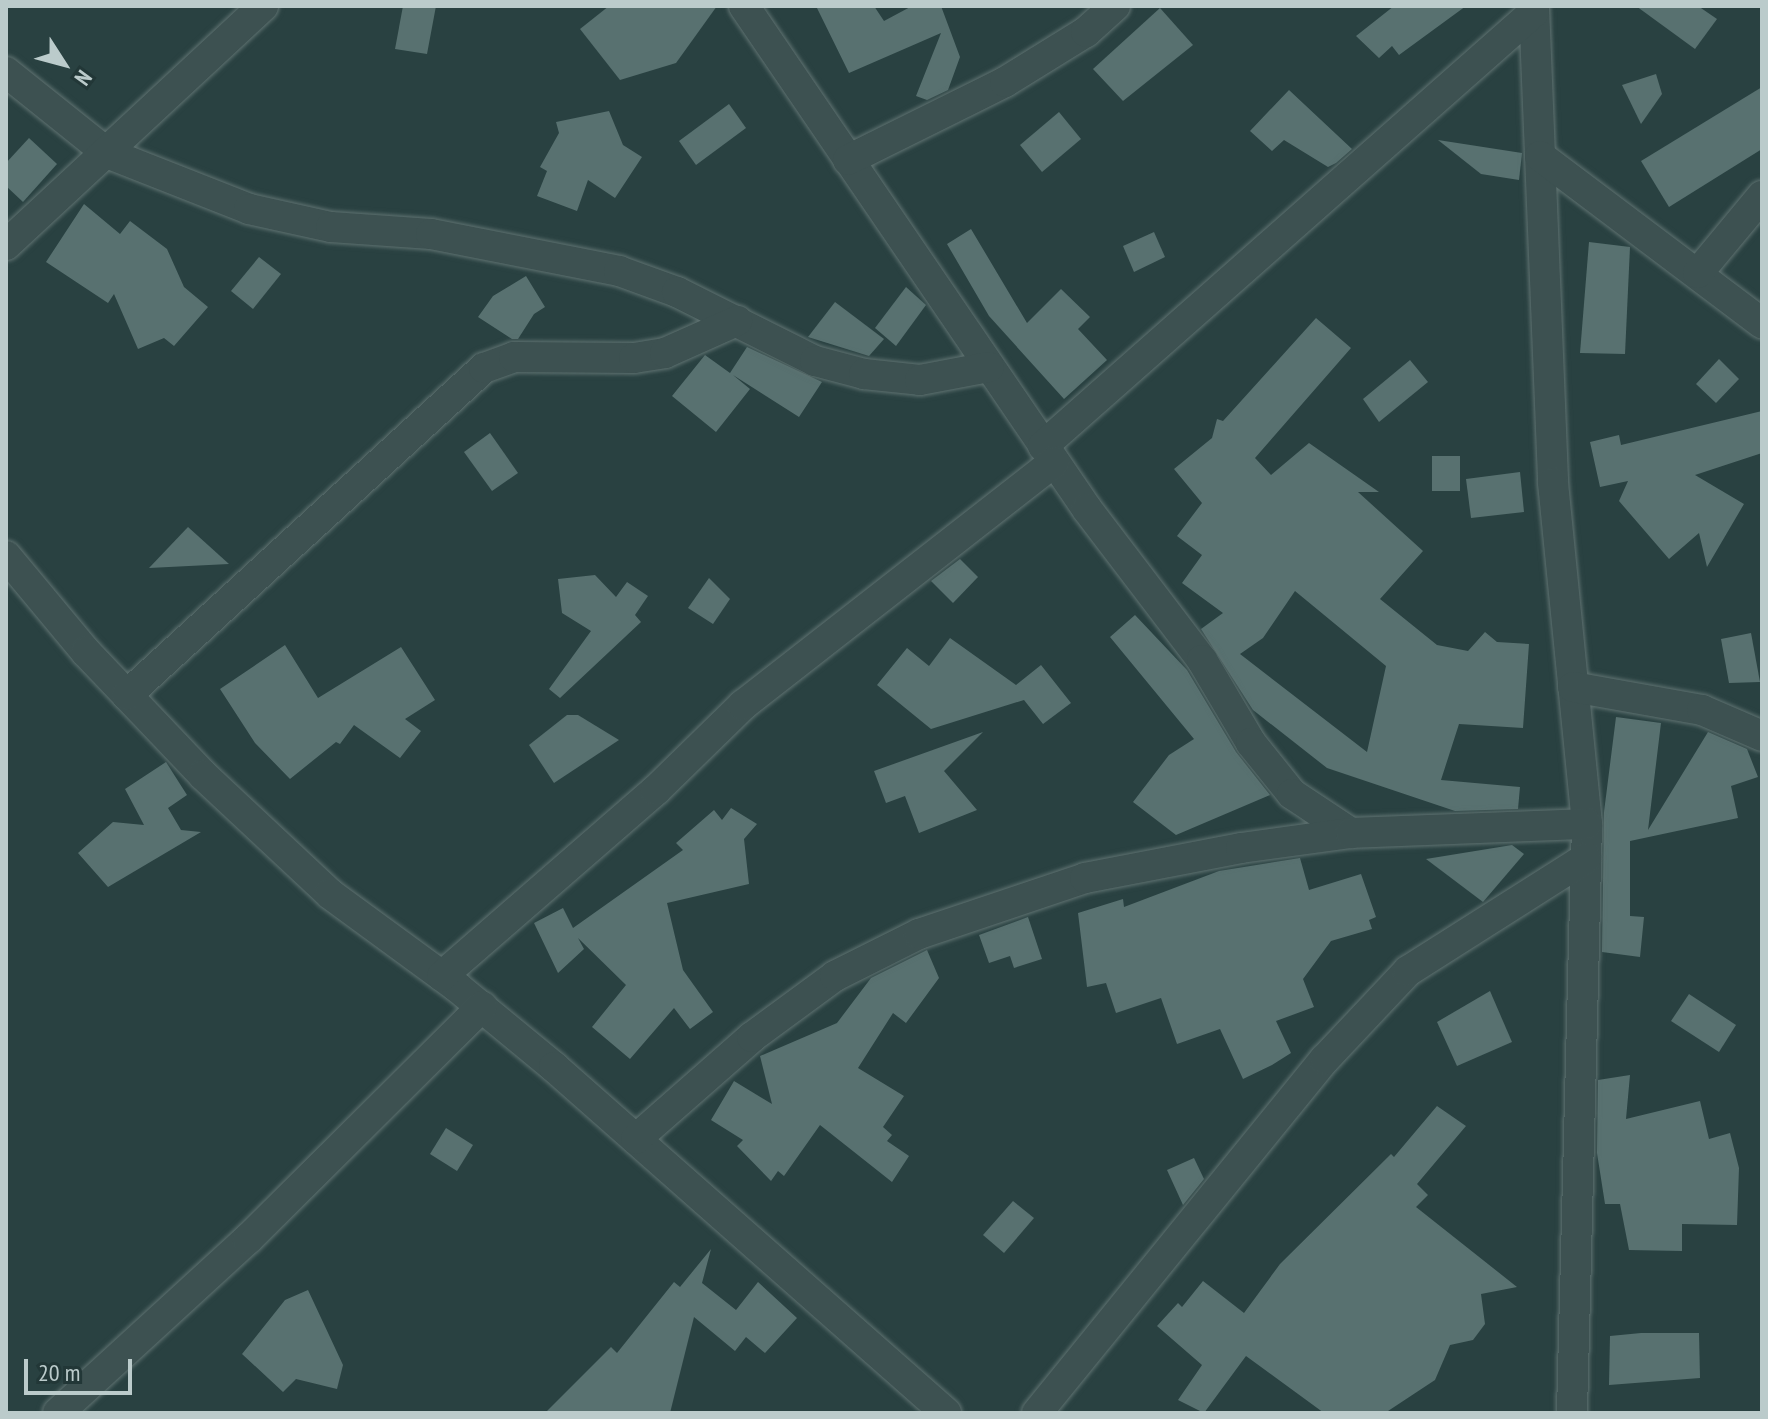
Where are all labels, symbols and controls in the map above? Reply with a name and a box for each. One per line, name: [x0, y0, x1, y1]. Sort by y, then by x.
north arrow: [24, 24, 104, 104]
text: N: [69, 65, 98, 91]
scale bar: [28, 1343, 136, 1393]
text: 20 m: [38, 1357, 80, 1388]

